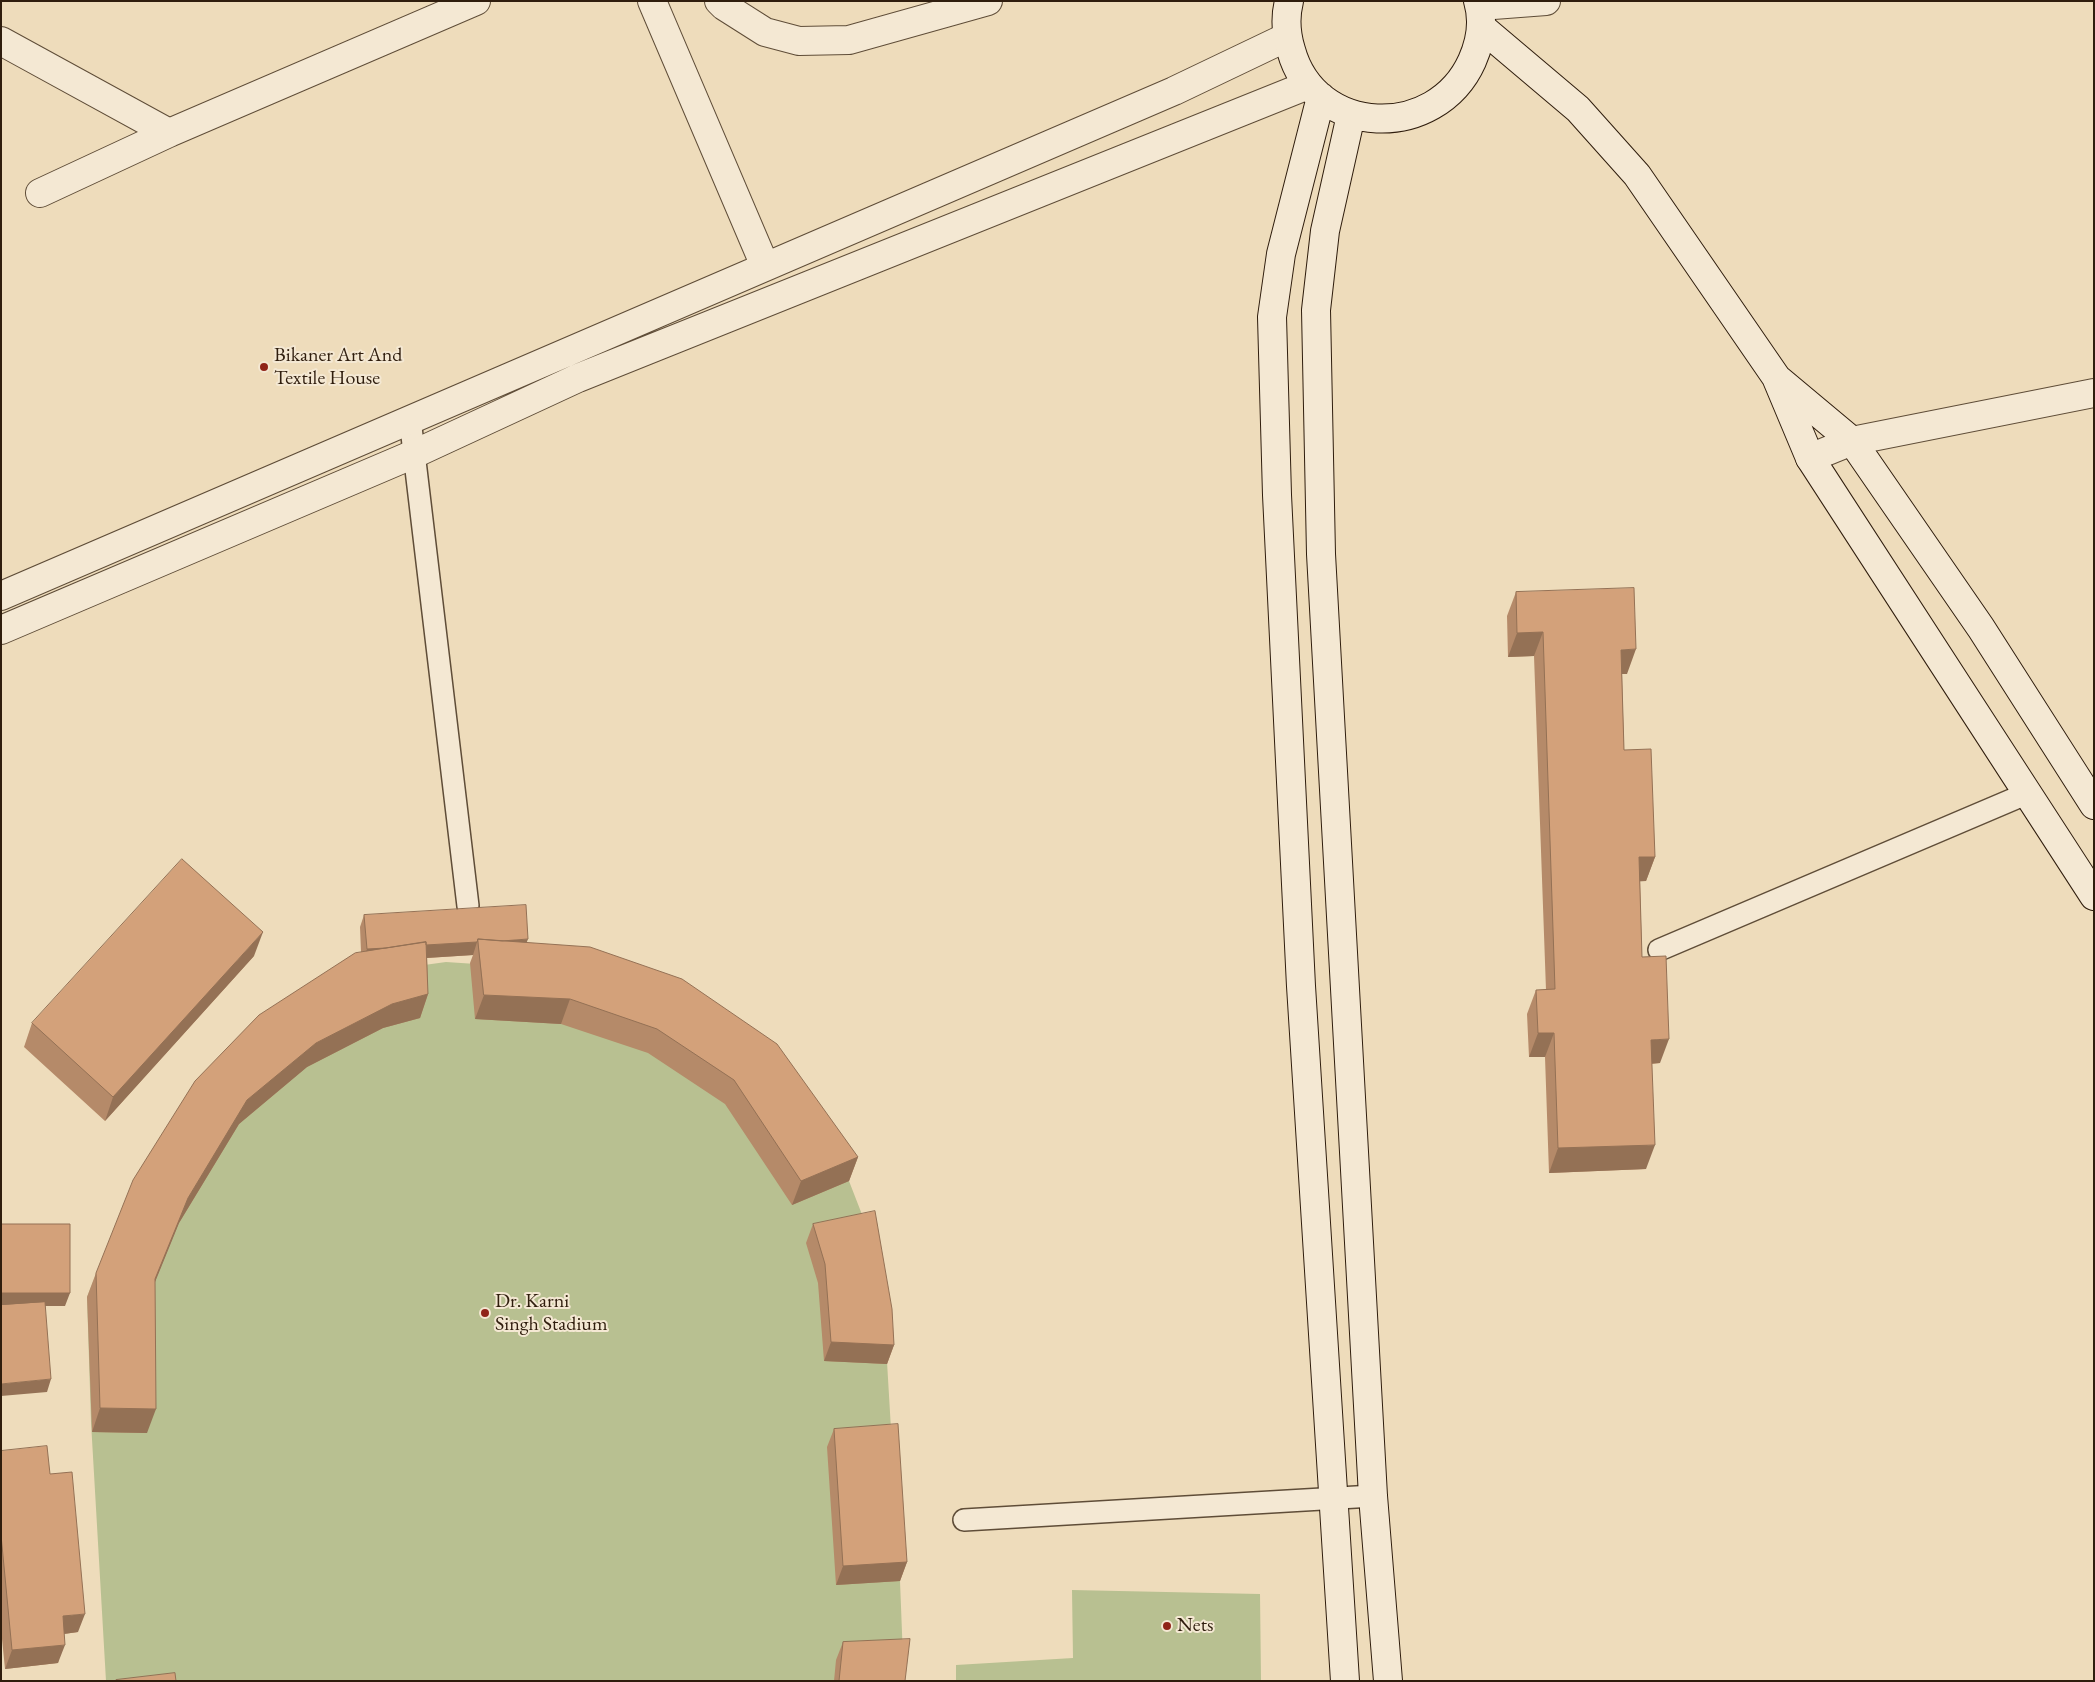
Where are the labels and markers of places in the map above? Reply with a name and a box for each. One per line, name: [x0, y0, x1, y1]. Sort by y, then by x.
place label: Bikaner Art And Textile House: [274, 344, 402, 391]
marker: Bikaner Art And Textile House: [258, 361, 270, 373]
place label: Dr. Karni Singh Stadium: [495, 1290, 607, 1337]
marker: Dr. Karni Singh Stadium: [479, 1307, 491, 1319]
place label: Nets: [1177, 1614, 1213, 1638]
marker: Nets: [1161, 1620, 1173, 1632]

